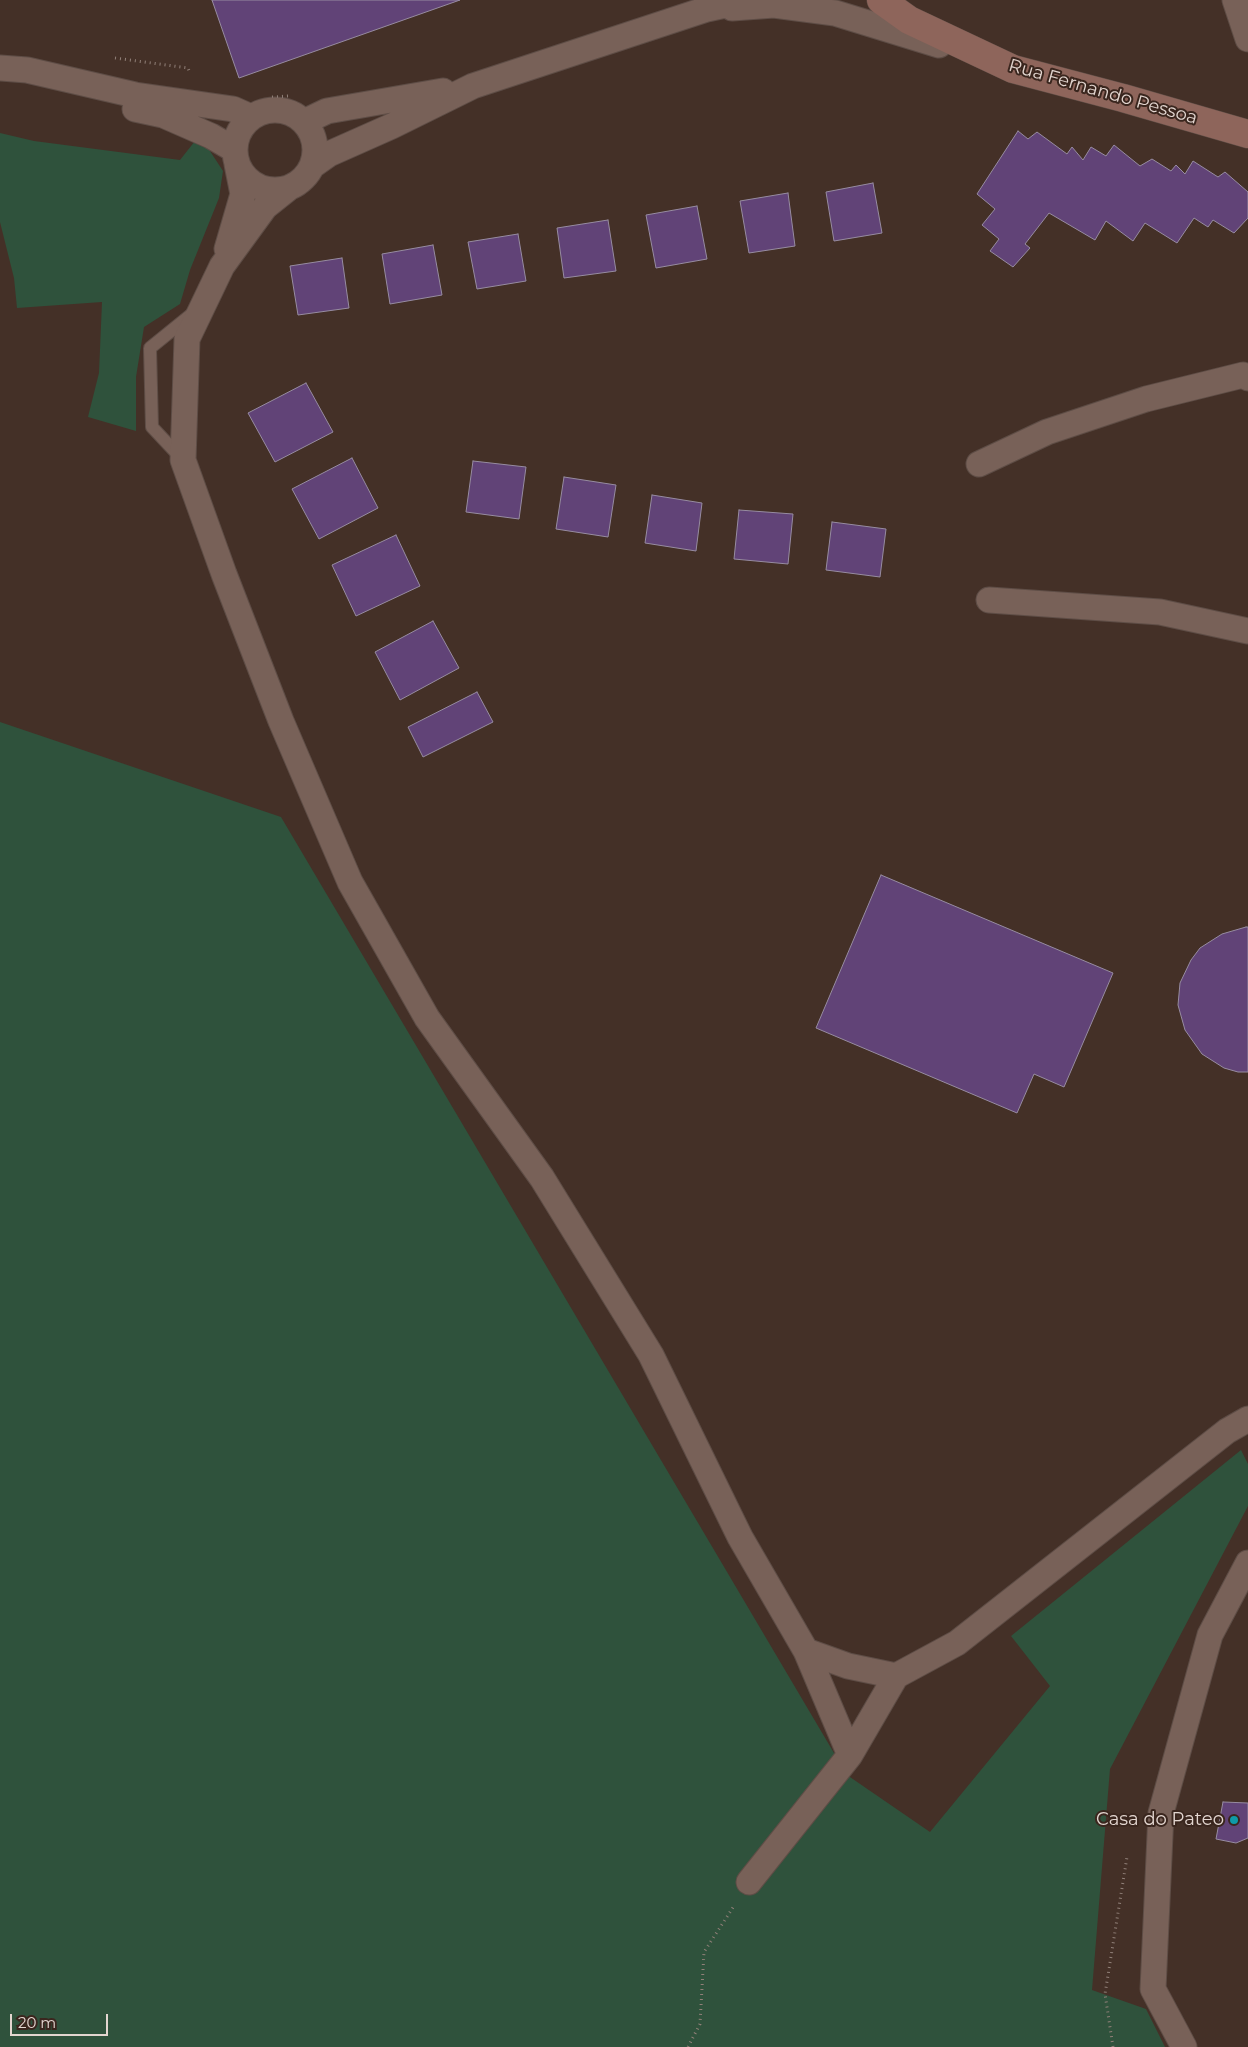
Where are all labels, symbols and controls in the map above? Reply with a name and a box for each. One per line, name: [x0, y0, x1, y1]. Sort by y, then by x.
street label: Rua Fernando Pessoa: [1006, 55, 1200, 129]
place label: Casa do Pateo: [1096, 1809, 1224, 1831]
marker: Casa do Pateo: [1228, 1814, 1240, 1826]
scale bar: [12, 2004, 110, 2036]
text: 20 m: [18, 2013, 56, 2032]

